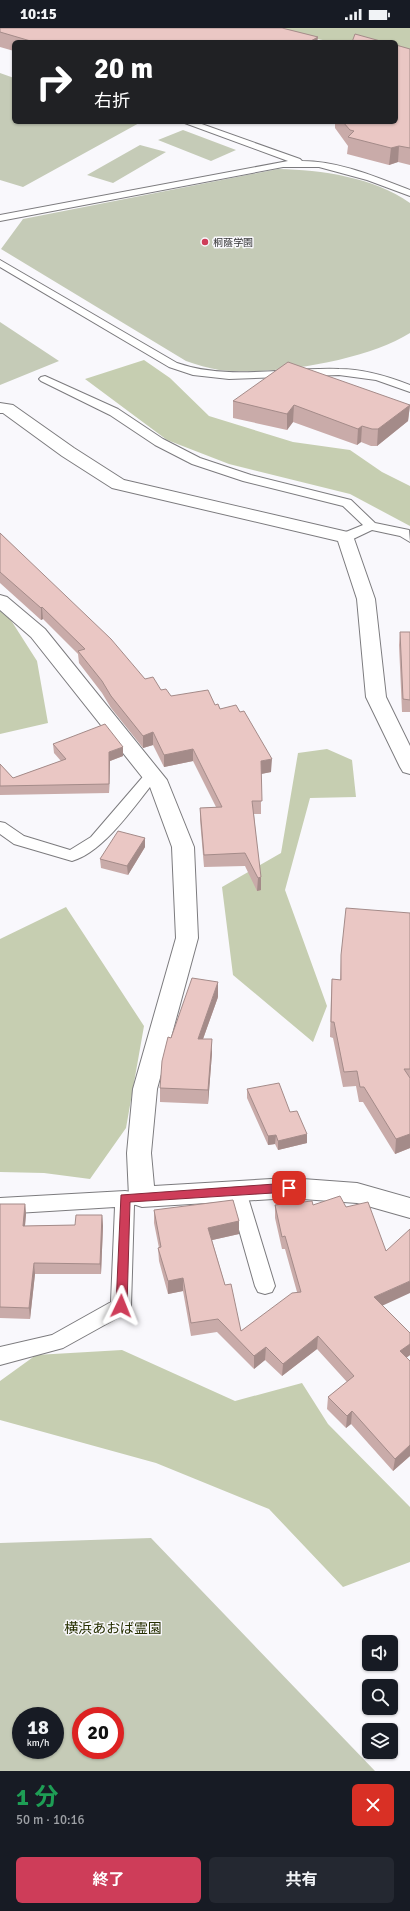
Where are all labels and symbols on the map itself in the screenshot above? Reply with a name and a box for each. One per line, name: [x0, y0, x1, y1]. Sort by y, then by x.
marker: 桐蔭学園: [200, 237, 210, 247]
place label: 桐蔭学園: [213, 237, 253, 249]
pin: [272, 1171, 306, 1205]
position arrow: [100, 1285, 142, 1327]
park label: 横浜あおば霊園: [64, 1620, 162, 1637]
speed limit sign: 20: [72, 1707, 124, 1759]

